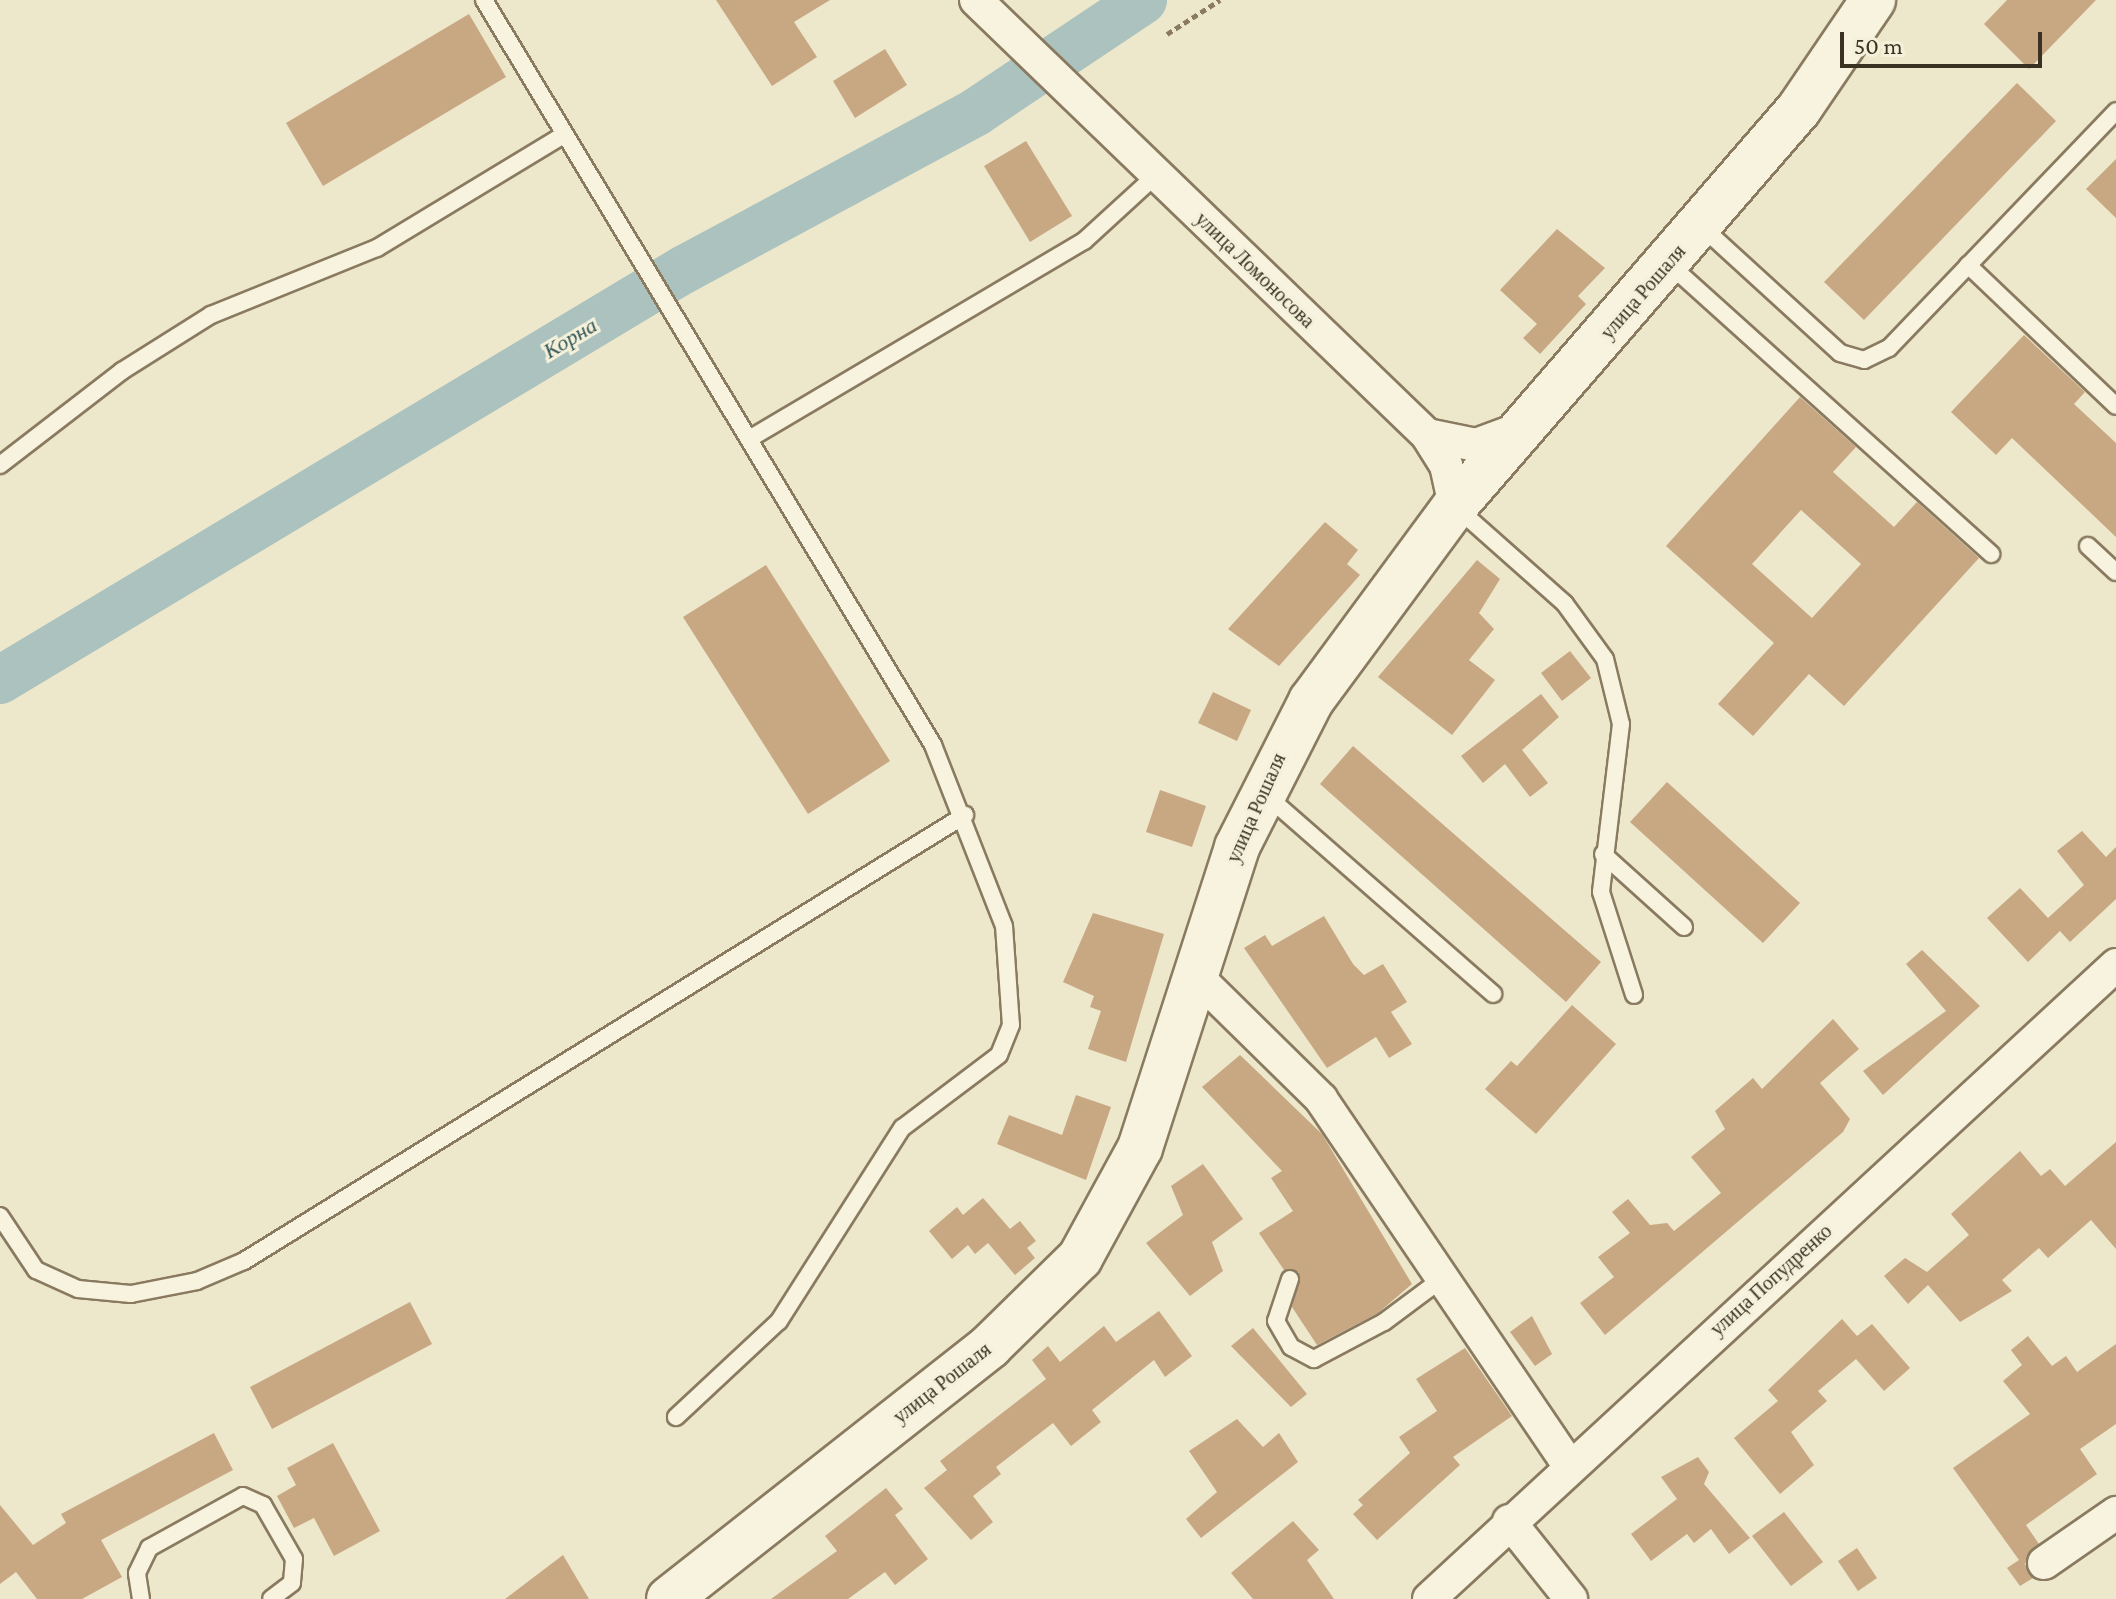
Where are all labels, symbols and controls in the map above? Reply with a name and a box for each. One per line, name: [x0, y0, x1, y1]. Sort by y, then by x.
scale bar: [1844, 16, 2046, 66]
text: 50 m: [1854, 32, 1903, 59]
street label: улица Ломоносова: [1190, 207, 1320, 333]
street label: улица Рошаля: [1595, 240, 1691, 344]
water label: Корна: [538, 312, 602, 364]
street label: улица Рошаля: [1221, 749, 1291, 867]
street label: улица Попудренко: [1705, 1219, 1837, 1341]
street label: улица Рошаля: [888, 1337, 996, 1429]

